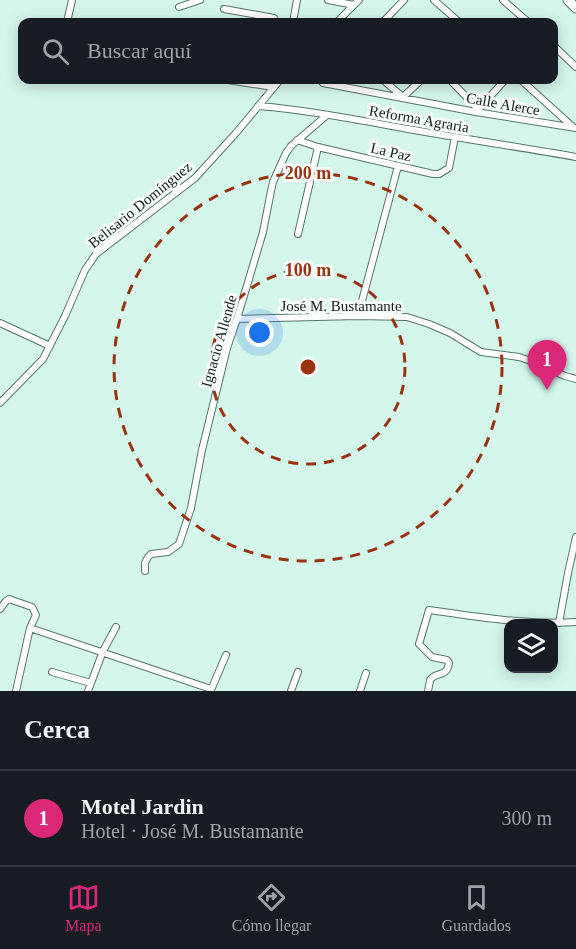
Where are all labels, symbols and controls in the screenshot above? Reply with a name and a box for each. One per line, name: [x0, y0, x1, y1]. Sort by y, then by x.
search box: [18, 18, 558, 84]
icon: search: [39, 35, 72, 68]
text: Buscar aquí: [87, 38, 191, 63]
street label: Calle Alerce: [465, 90, 541, 118]
street label: Reforma Agraria: [368, 102, 471, 136]
street label: La Paz: [369, 140, 413, 165]
street label: Belisario Domínguez: [85, 158, 195, 251]
text: 200 m: [285, 163, 331, 183]
text: 100 m: [285, 260, 331, 280]
street label: Ignacio Allende: [198, 293, 240, 389]
street label: José M. Bustamante: [280, 298, 402, 314]
your location: [245, 318, 274, 347]
pin: 1: [528, 340, 566, 390]
centre of rings: [298, 357, 318, 377]
map controls: [504, 619, 558, 673]
button: layers: [504, 619, 558, 673]
text: Cerca: [24, 715, 90, 744]
text: Motel Jardin: [81, 794, 204, 819]
text: 1: [39, 807, 49, 829]
text: 300 m: [501, 807, 552, 829]
text: Hotel · José M. Bustamante: [81, 820, 304, 842]
tab: Mapa: [65, 881, 102, 935]
tab: Cómo llegar: [232, 881, 311, 935]
tab: Guardados: [442, 881, 511, 935]

